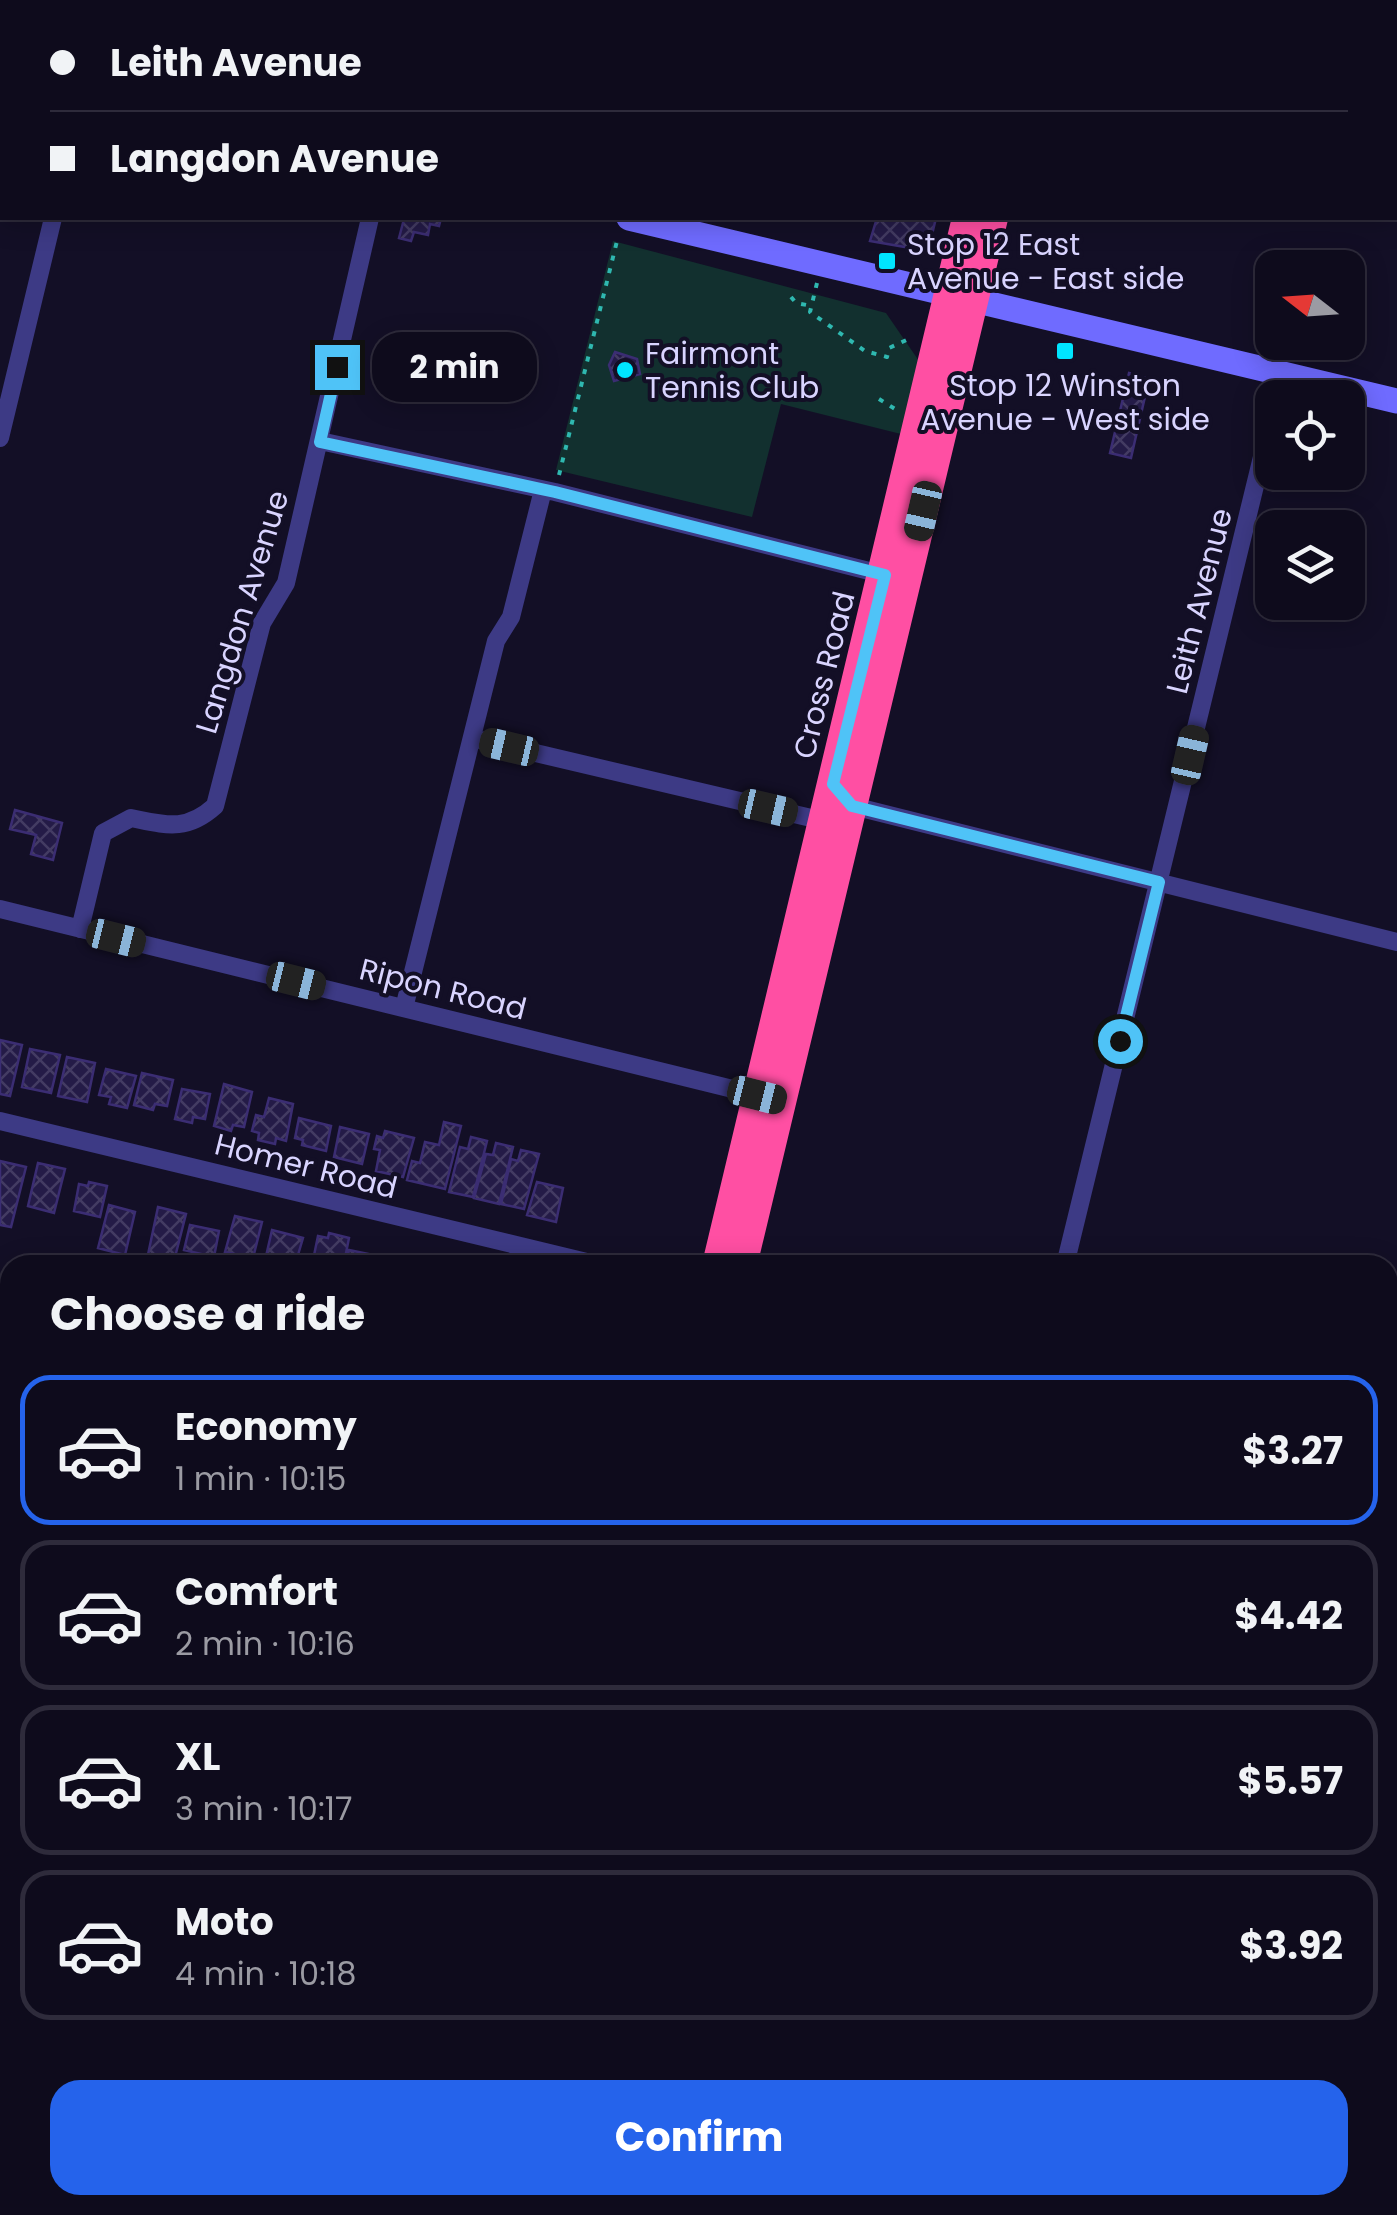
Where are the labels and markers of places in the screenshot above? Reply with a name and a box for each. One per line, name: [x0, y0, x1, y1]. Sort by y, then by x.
place label: Stop 12 East Avenue - East side: [907, 223, 1184, 300]
marker: Stop 12 East Avenue - East side: [876, 250, 898, 272]
place label: Fairmont Tennis Club: [645, 332, 819, 409]
marker: Stop 12 Winston Avenue - West side: [1054, 340, 1076, 362]
marker: Fairmont Tennis Club: [614, 359, 636, 381]
place label: Stop 12 Winston Avenue - West side: [920, 364, 1210, 441]

